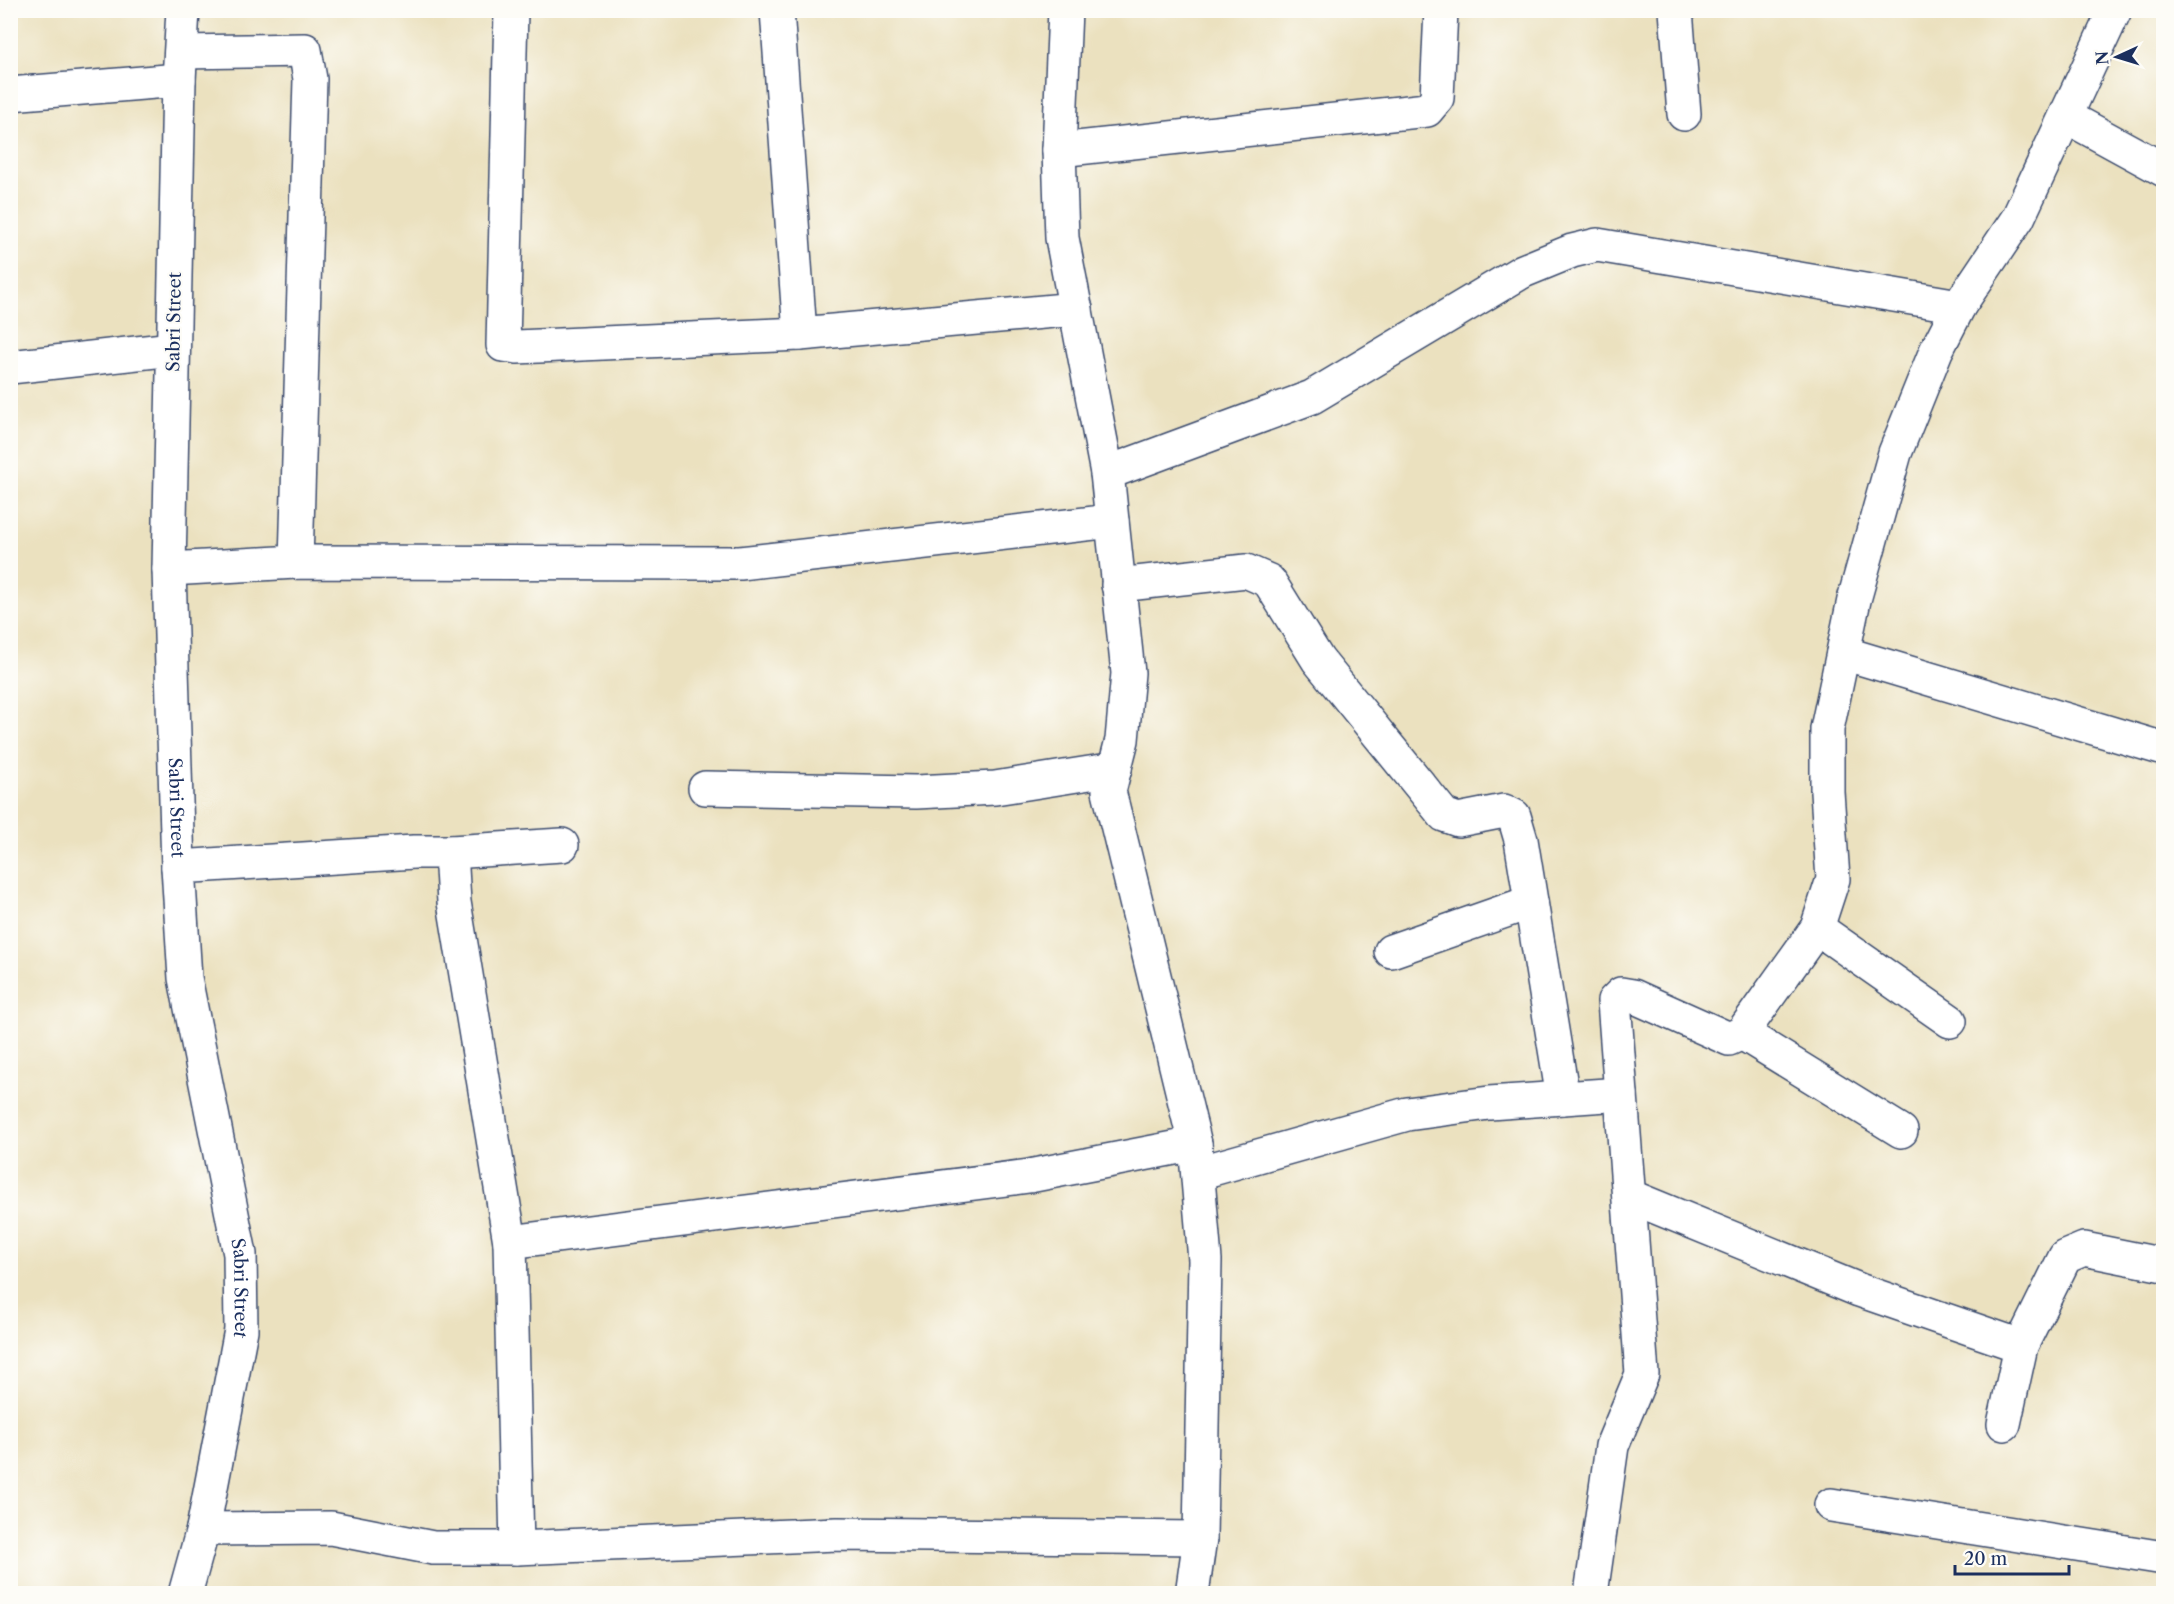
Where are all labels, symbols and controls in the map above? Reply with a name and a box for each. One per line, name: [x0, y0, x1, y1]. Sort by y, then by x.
north arrow: [2087, 27, 2147, 87]
text: N: [2092, 50, 2112, 66]
street label: Sabri Street: [162, 271, 186, 372]
street label: Sabri Street: [164, 757, 189, 859]
street label: Sabri Street: [226, 1236, 252, 1341]
scale bar: [1955, 1538, 2069, 1576]
text: 20 m: [1964, 1548, 2008, 1570]

